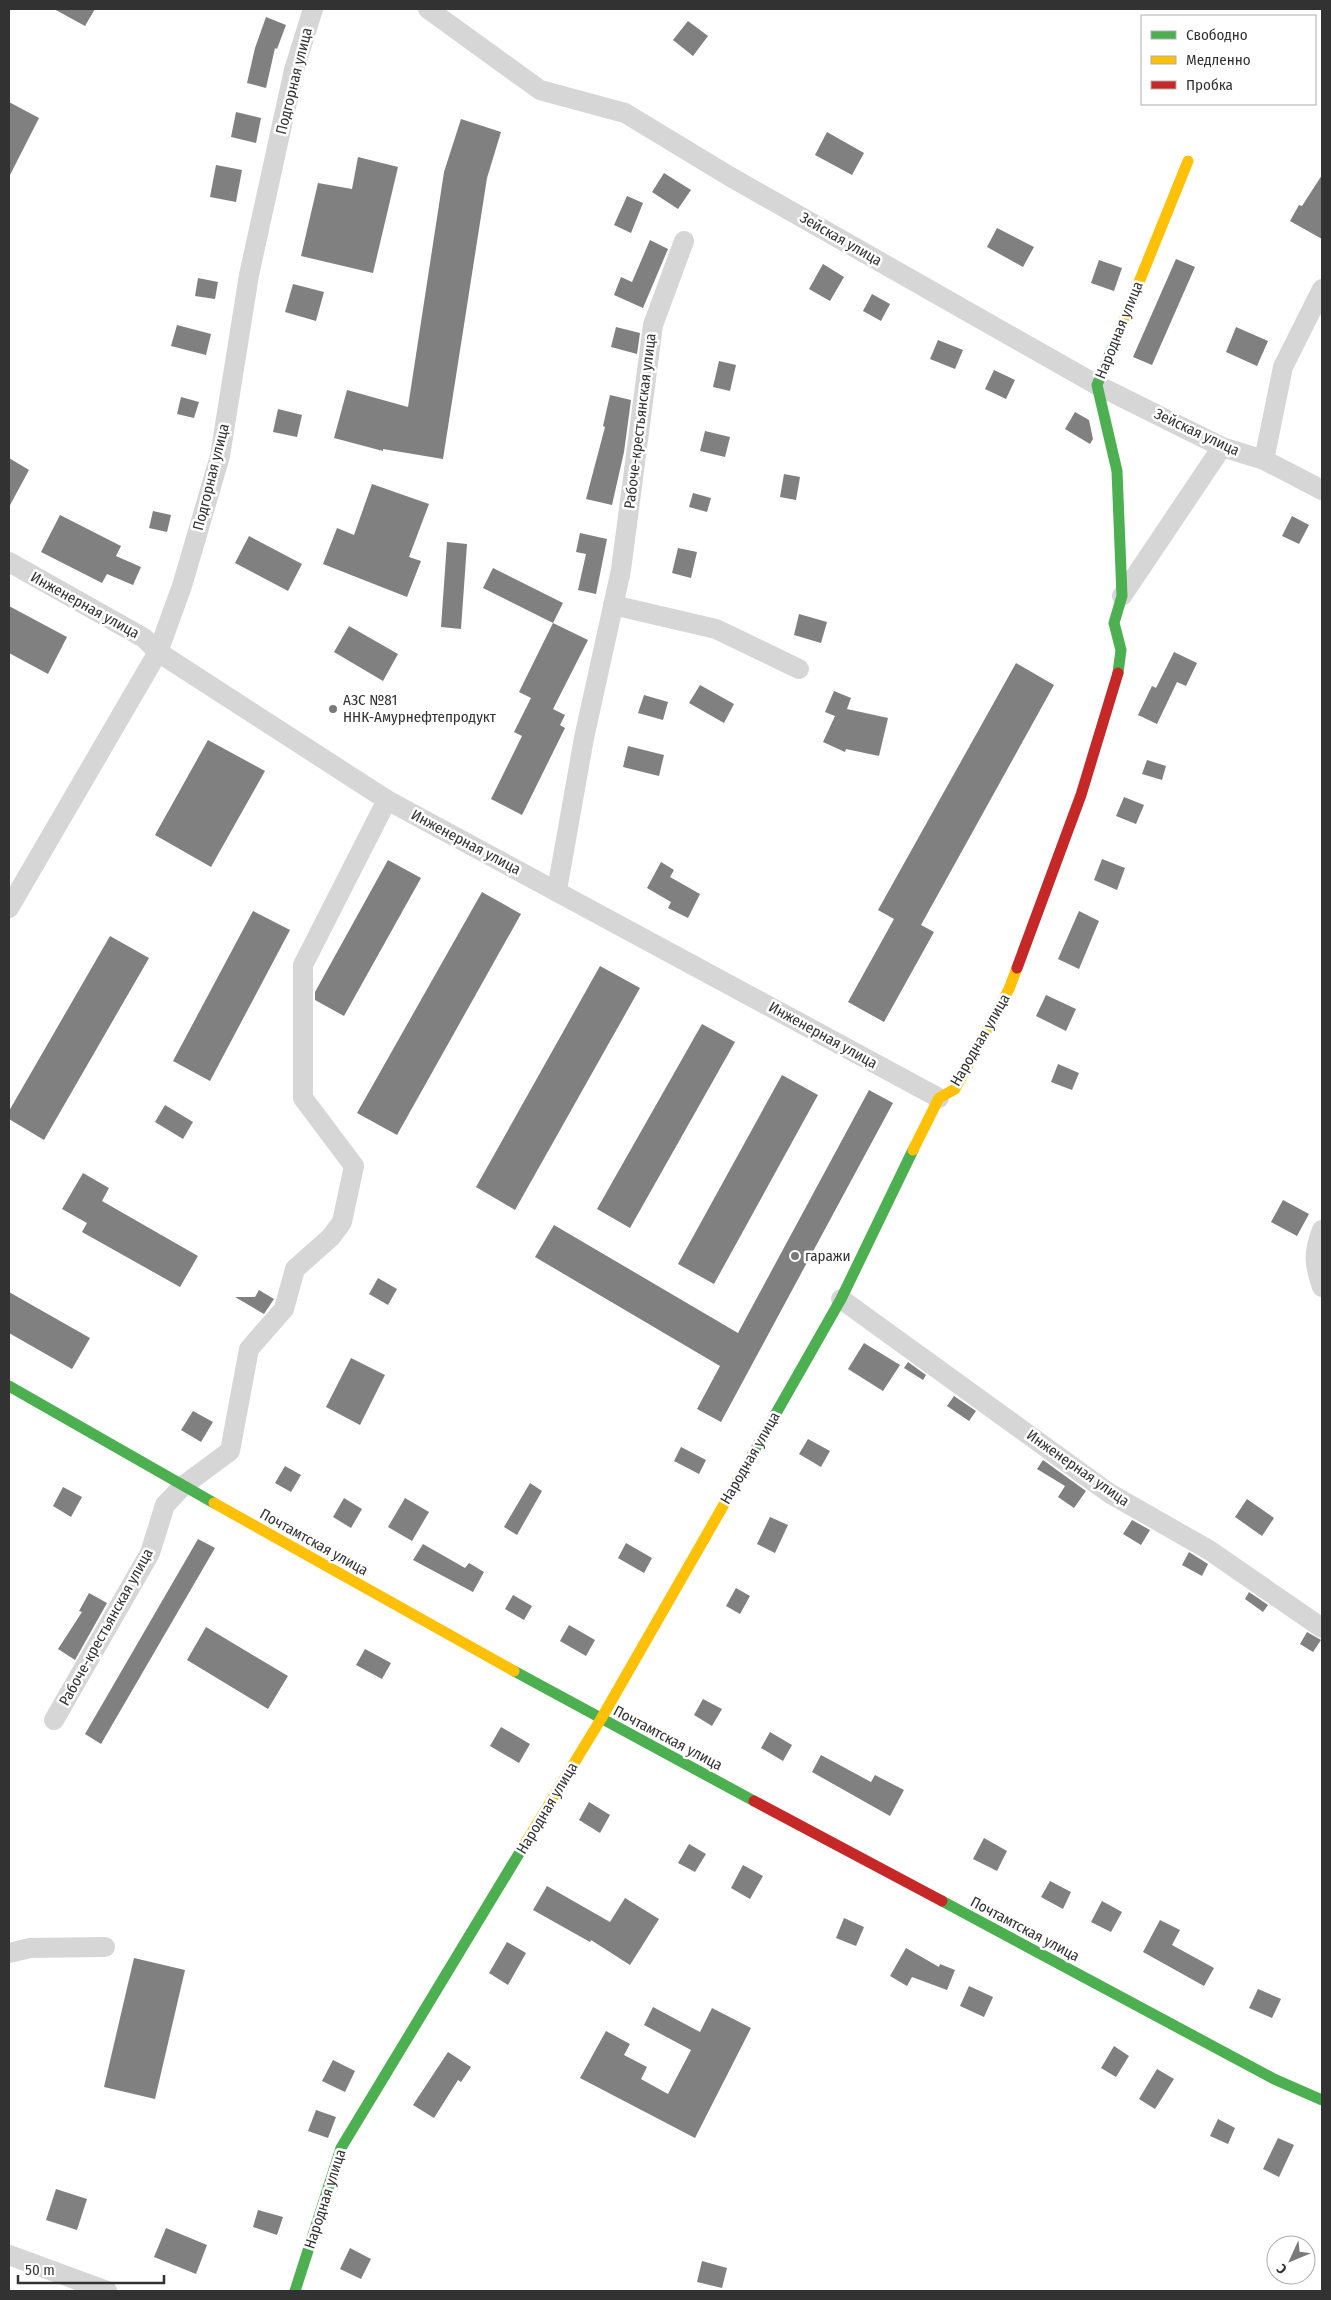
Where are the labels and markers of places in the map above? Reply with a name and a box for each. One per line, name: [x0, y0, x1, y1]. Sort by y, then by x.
place label: АЗС №81 ННК-Амурнефтепродукт: [343, 691, 497, 726]
marker: АЗС №81 ННК-Амурнефтепродукт: [327, 703, 339, 715]
place label: гаражи: [805, 1247, 850, 1265]
marker: гаражи: [789, 1250, 801, 1262]

